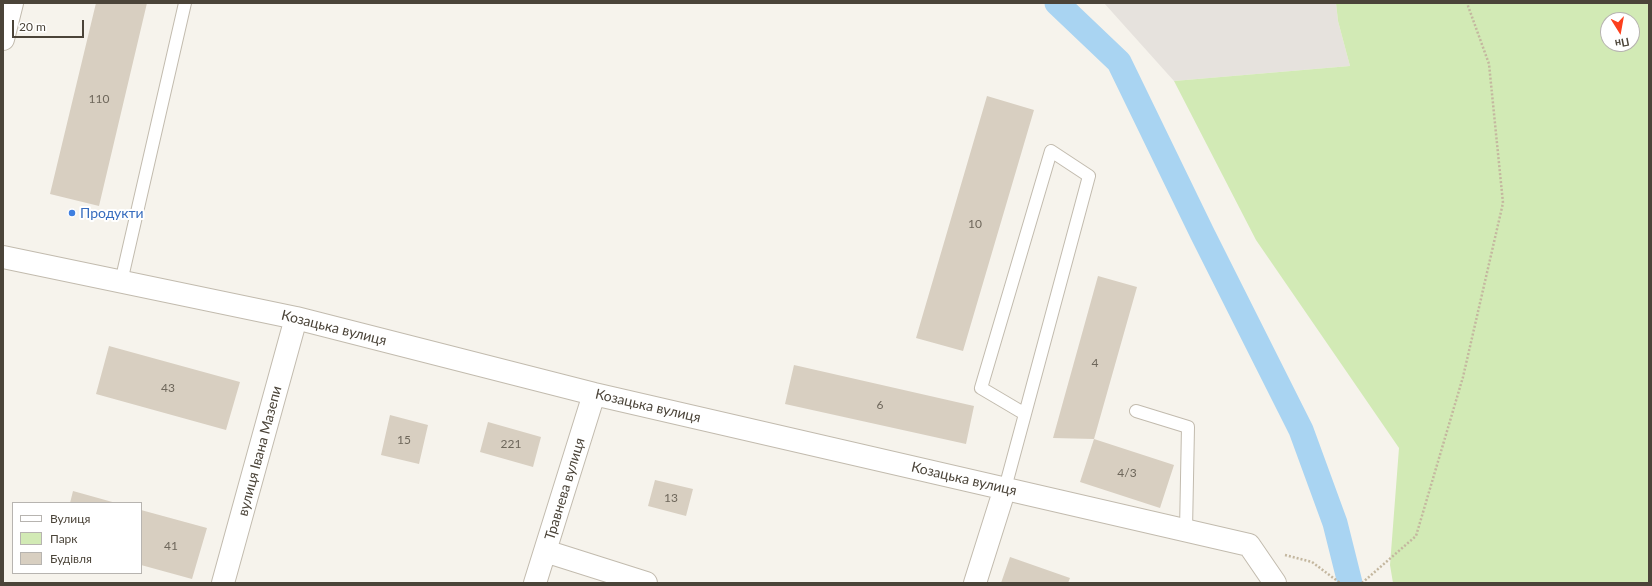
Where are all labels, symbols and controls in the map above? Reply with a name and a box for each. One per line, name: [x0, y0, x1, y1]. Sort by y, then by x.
scale bar: [14, 12, 86, 38]
north arrow: [1600, 12, 1640, 52]
text: 20 m: [19, 19, 46, 34]
text: Пн: [1614, 36, 1631, 51]
house number: 110: [89, 92, 109, 106]
place label: Продукти: [80, 205, 144, 221]
marker: Продукти: [67, 208, 77, 218]
house number: 10: [968, 217, 982, 231]
street label: Козацька вулиця: [280, 307, 388, 349]
house number: 4: [1092, 356, 1098, 370]
house number: 43: [161, 381, 175, 395]
street label: вулиця Івана Мазепи: [235, 384, 285, 518]
street label: Козацька вулиця: [594, 386, 702, 426]
house number: 6: [877, 398, 883, 412]
house number: 15: [397, 433, 411, 447]
street label: Травнева вулиця: [541, 436, 589, 542]
house number: 221: [501, 437, 521, 451]
street label: Козацька вулиця: [910, 459, 1018, 499]
house number: 4/3: [1117, 466, 1137, 480]
house number: 13: [664, 491, 678, 505]
legend: [12, 502, 142, 574]
text: Вулиця: [50, 511, 90, 526]
text: Парк: [50, 531, 78, 546]
house number: 41: [164, 539, 178, 553]
text: Будівля: [50, 551, 92, 566]

